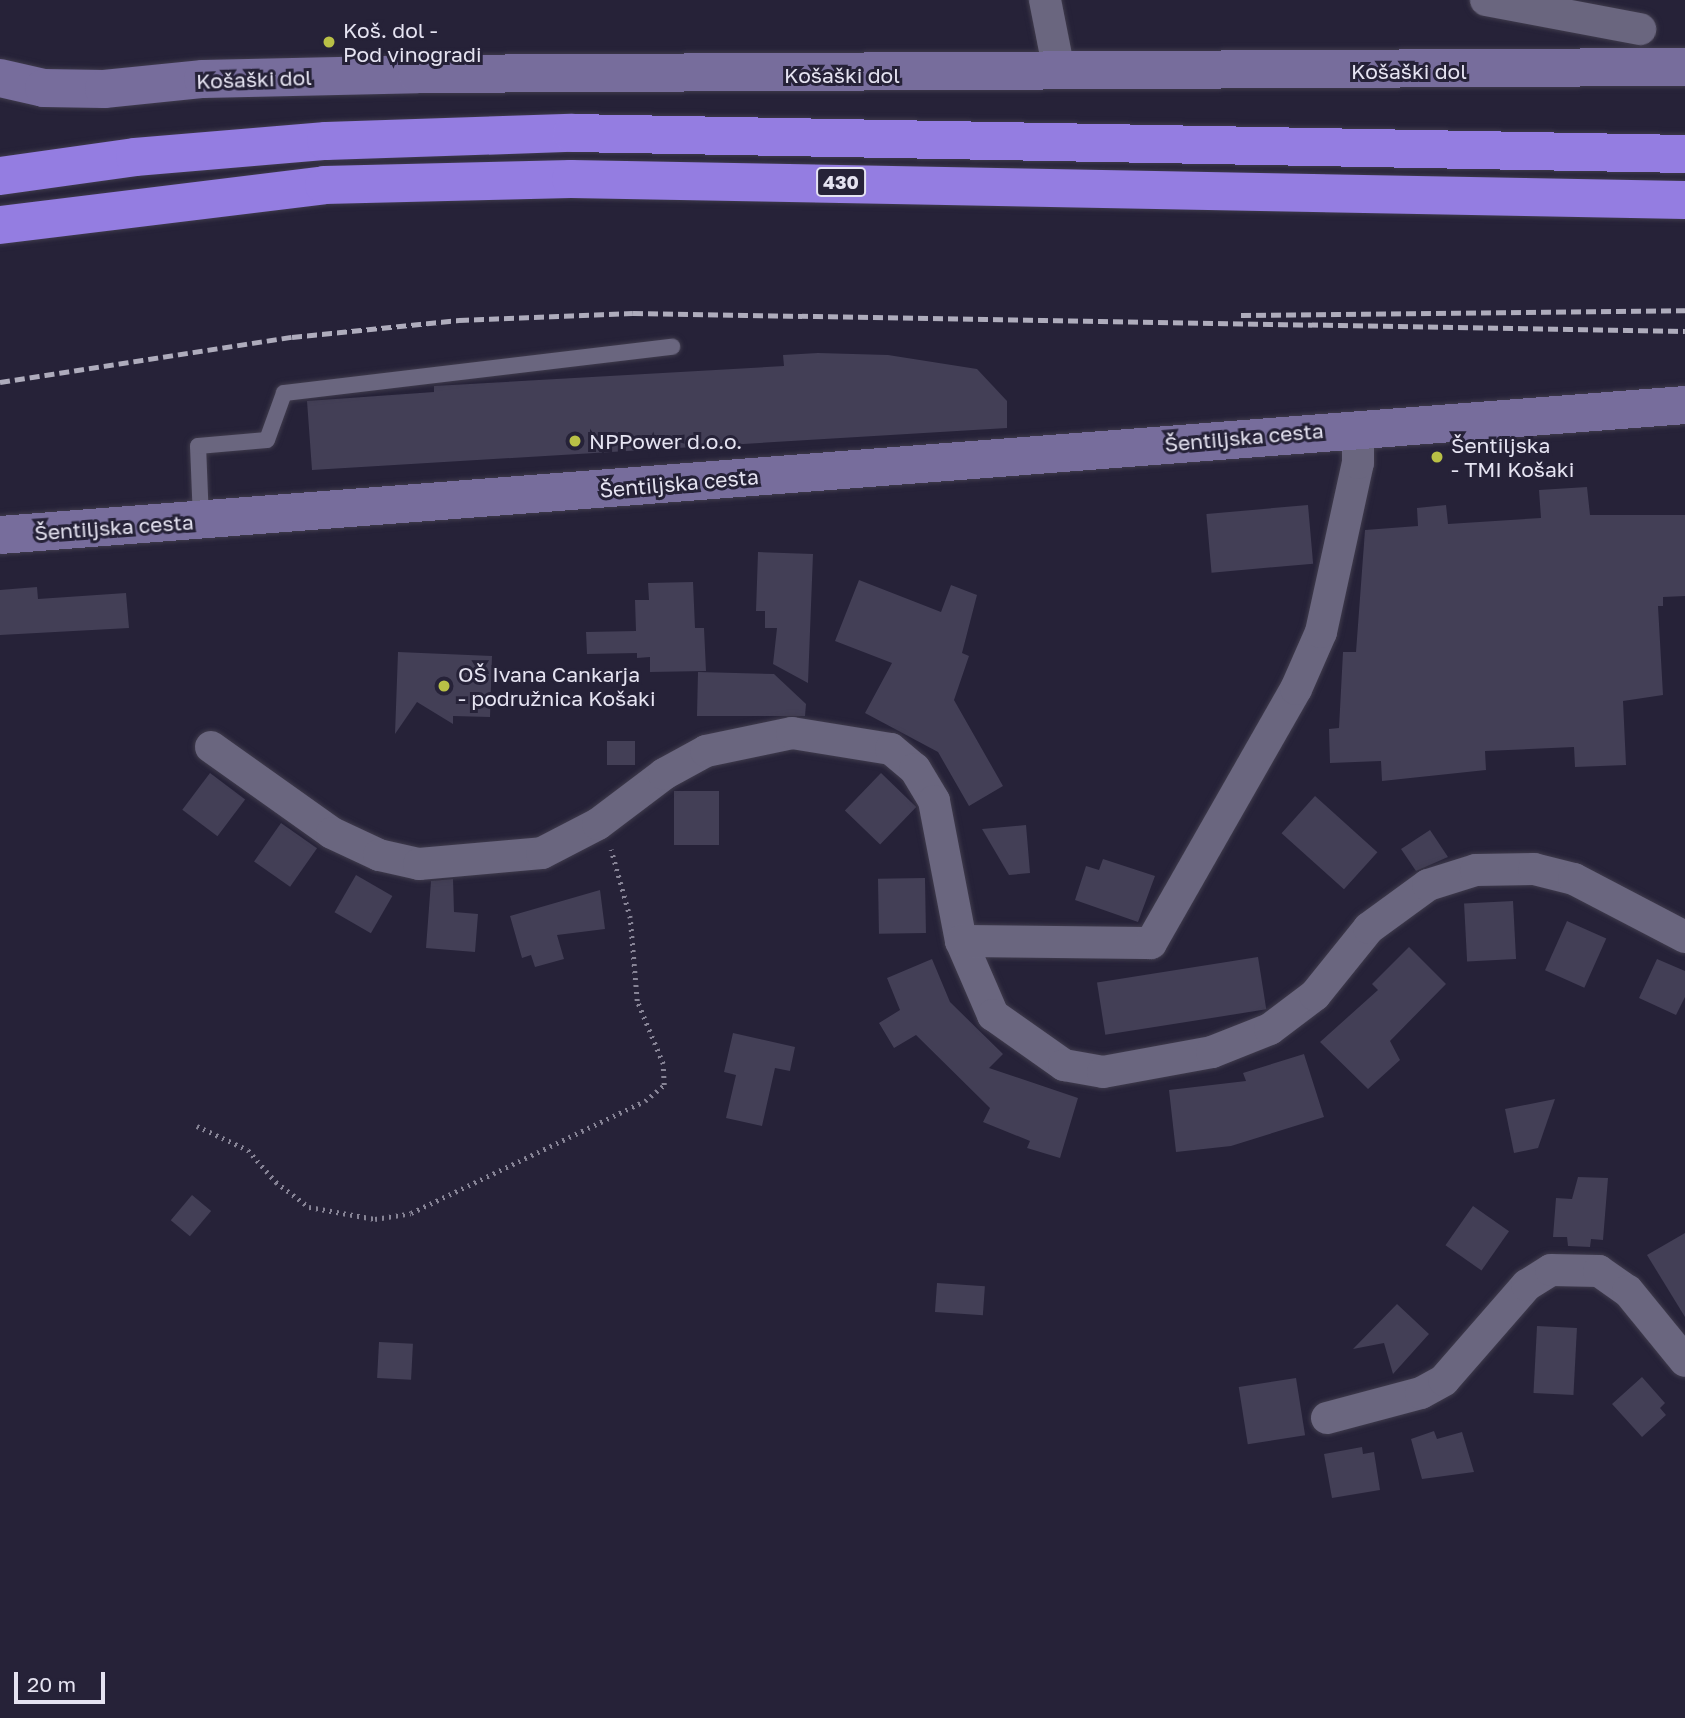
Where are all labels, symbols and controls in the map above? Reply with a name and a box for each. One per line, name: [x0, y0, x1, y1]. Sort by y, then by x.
place label: Koš. dol - Pod vinogradi: [343, 17, 482, 67]
marker: Koš. dol - Pod vinogradi: [321, 34, 337, 50]
street label: Košaški dol: [1351, 58, 1467, 84]
street label: Košaški dol: [784, 62, 900, 88]
street label: Košaški dol: [196, 64, 312, 94]
road number: 430: [815, 166, 867, 198]
street label: Šentiljska cesta: [1163, 417, 1325, 457]
place label: NPPower d.o.o.: [589, 428, 742, 454]
place label: Šentiljska - TMI Košaki: [1451, 432, 1574, 482]
marker: NPPower d.o.o.: [567, 433, 583, 449]
marker: Šentiljska - TMI Košaki: [1429, 449, 1445, 465]
street label: Šentiljska cesta: [598, 463, 760, 503]
street label: Šentiljska cesta: [34, 509, 194, 545]
place label: OŠ Ivana Cankarja - podružnica Košaki: [458, 661, 656, 711]
marker: OŠ Ivana Cankarja - podružnica Košaki: [436, 678, 452, 694]
scale bar: [18, 1658, 108, 1702]
text: 20 m: [27, 1671, 76, 1697]

